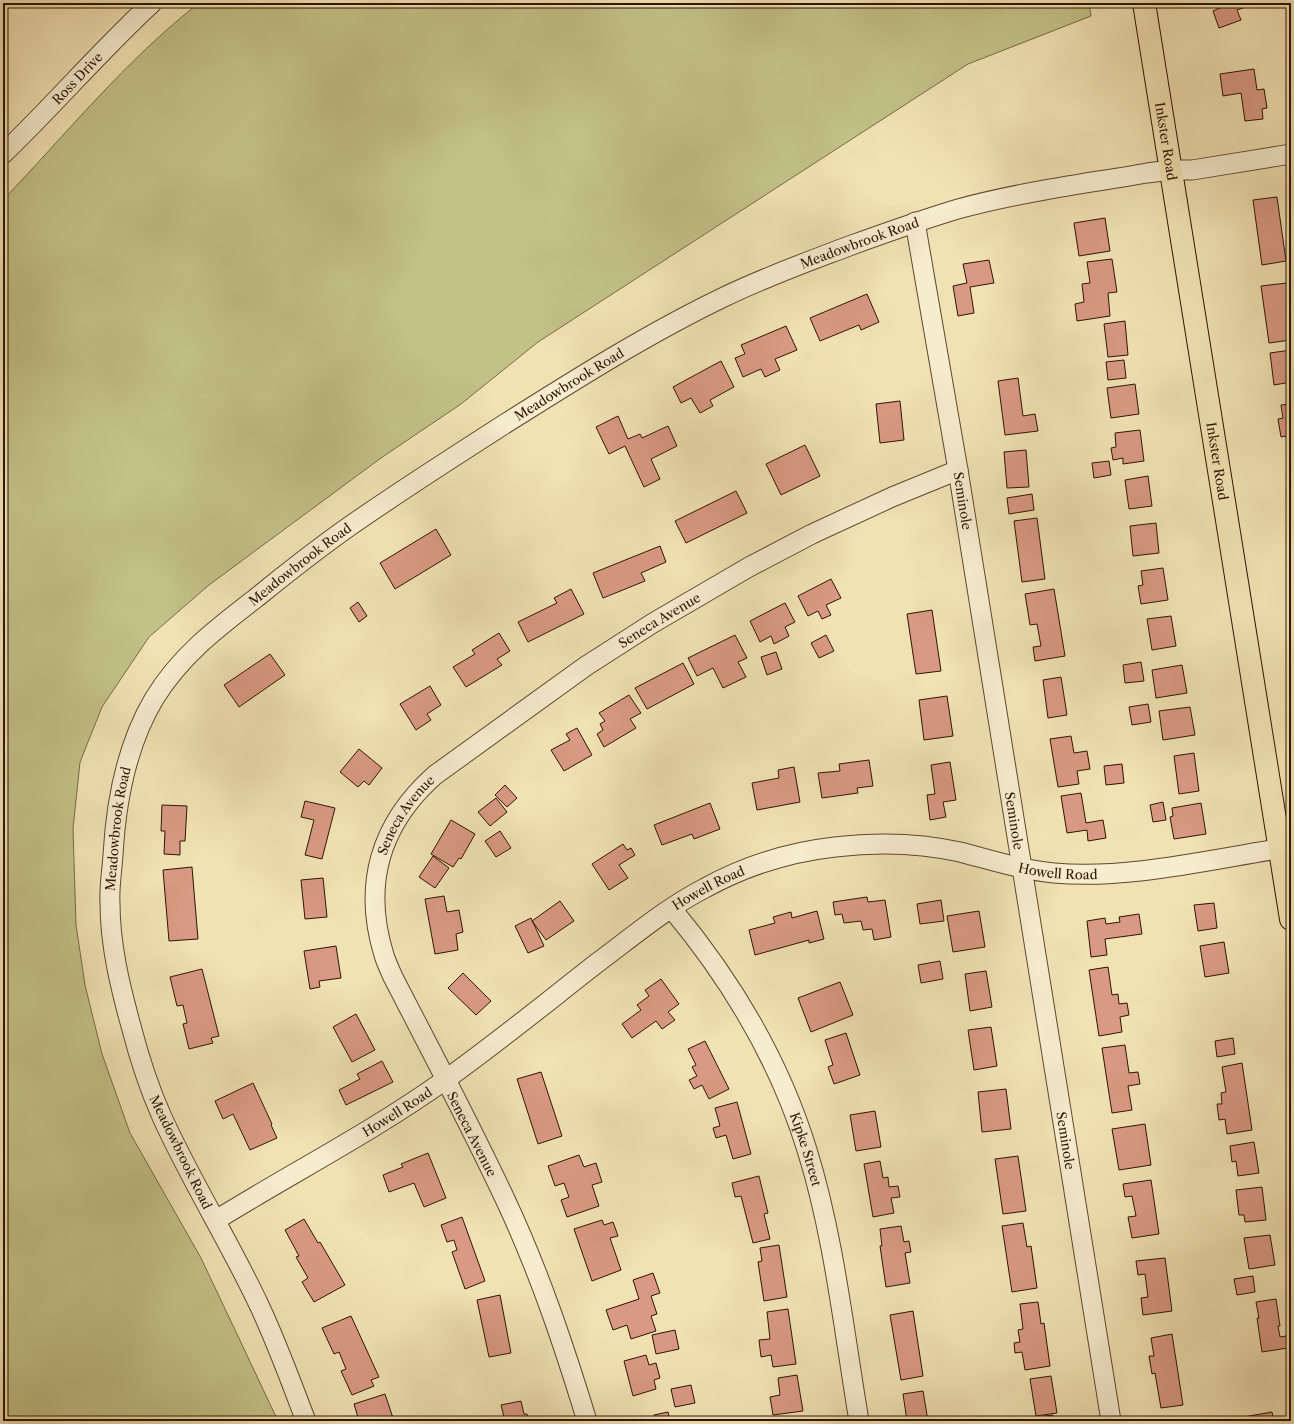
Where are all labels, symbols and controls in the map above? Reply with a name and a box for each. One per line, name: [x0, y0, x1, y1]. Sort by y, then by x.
street label: Ross Drive: [49, 49, 106, 108]
street label: Inkster Road: [1152, 101, 1180, 182]
street label: Meadowbrook Road: [798, 214, 921, 272]
street label: Meadowbrook Road: [511, 345, 627, 424]
street label: Inkster Road: [1203, 421, 1232, 501]
street label: Seminole: [950, 471, 976, 531]
street label: Meadowbrook Road: [245, 520, 354, 609]
street label: Seneca Avenue: [615, 589, 703, 651]
street label: Meadowbrook Road: [102, 765, 134, 891]
street label: Seneca Avenue: [374, 772, 438, 857]
street label: Seminole: [1002, 791, 1027, 851]
street label: Howell Road: [1017, 859, 1098, 882]
street label: Howell Road: [669, 862, 747, 913]
street label: Howell Road: [359, 1083, 435, 1140]
street label: Seneca Avenue: [444, 1089, 500, 1179]
street label: Meadowbrook Road: [146, 1092, 216, 1212]
street label: Kipke Street: [787, 1110, 825, 1188]
street label: Seminole: [1053, 1111, 1078, 1171]

